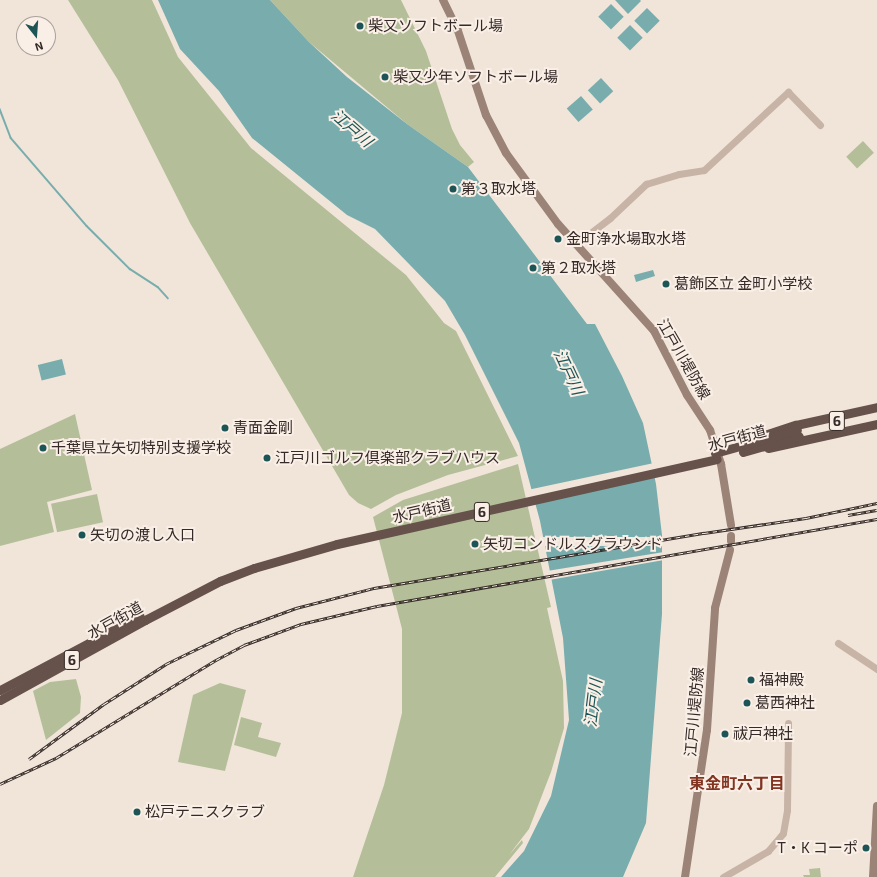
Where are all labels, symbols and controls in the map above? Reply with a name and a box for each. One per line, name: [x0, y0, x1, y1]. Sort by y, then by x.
north arrow: [16, 16, 56, 56]
place label: 柴又ソフトボール場: [368, 17, 503, 35]
marker: 柴又ソフトボール場: [355, 21, 365, 31]
text: N: [34, 40, 45, 54]
place label: 柴又少年ソフトボール場: [393, 68, 558, 86]
marker: 柴又少年ソフトボール場: [380, 72, 390, 82]
water label: 江戸川: [328, 105, 376, 151]
place label: 第３取水塔: [461, 180, 536, 198]
marker: 第３取水塔: [448, 184, 458, 194]
place label: 金町浄水場取水塔: [566, 230, 686, 248]
marker: 金町浄水場取水塔: [553, 234, 563, 244]
place label: 第２取水塔: [541, 259, 616, 277]
marker: 第２取水塔: [528, 263, 538, 273]
place label: 葛飾区立 金町小学校: [674, 275, 812, 293]
marker: 葛飾区立 金町小学校: [661, 279, 671, 289]
street label: 江戸川堤防線: [654, 316, 714, 402]
water label: 江戸川: [550, 346, 588, 398]
road number: 6: [828, 409, 846, 433]
place label: 青面金剛: [233, 419, 293, 437]
street label: 水戸街道: [706, 422, 768, 454]
marker: 青面金剛: [220, 423, 230, 433]
place label: 千葉県立矢切特別支援学校: [51, 439, 231, 457]
marker: 千葉県立矢切特別支援学校: [38, 443, 48, 453]
place label: 江戸川ゴルフ倶楽部クラブハウス: [275, 449, 500, 467]
marker: 江戸川ゴルフ倶楽部クラブハウス: [262, 453, 272, 463]
street label: 水戸街道: [391, 495, 453, 527]
road number: 6: [473, 500, 491, 524]
place label: 矢切の渡し入口: [90, 526, 195, 544]
marker: 矢切の渡し入口: [77, 530, 87, 540]
place label: 矢切コンドルスグラウンド: [483, 535, 663, 553]
marker: 矢切コンドルスグラウンド: [470, 539, 480, 549]
street label: 水戸街道: [84, 598, 146, 642]
road number: 6: [63, 648, 81, 672]
street label: 江戸川堤防線: [681, 666, 707, 758]
place label: 福神殿: [759, 671, 804, 689]
marker: 福神殿: [746, 675, 756, 685]
water label: 江戸川: [581, 678, 605, 728]
place label: 葛西神社: [755, 694, 815, 712]
marker: 葛西神社: [742, 698, 752, 708]
place label: 祓戸神社: [733, 725, 793, 743]
marker: 祓戸神社: [720, 729, 730, 739]
district label: 東金町六丁目: [689, 773, 785, 793]
place label: 松戸テニスクラブ: [145, 803, 265, 821]
marker: 松戸テニスクラブ: [132, 807, 142, 817]
place label: T・K コーポ: [777, 839, 858, 857]
marker: T・K コーポ: [861, 843, 871, 853]

